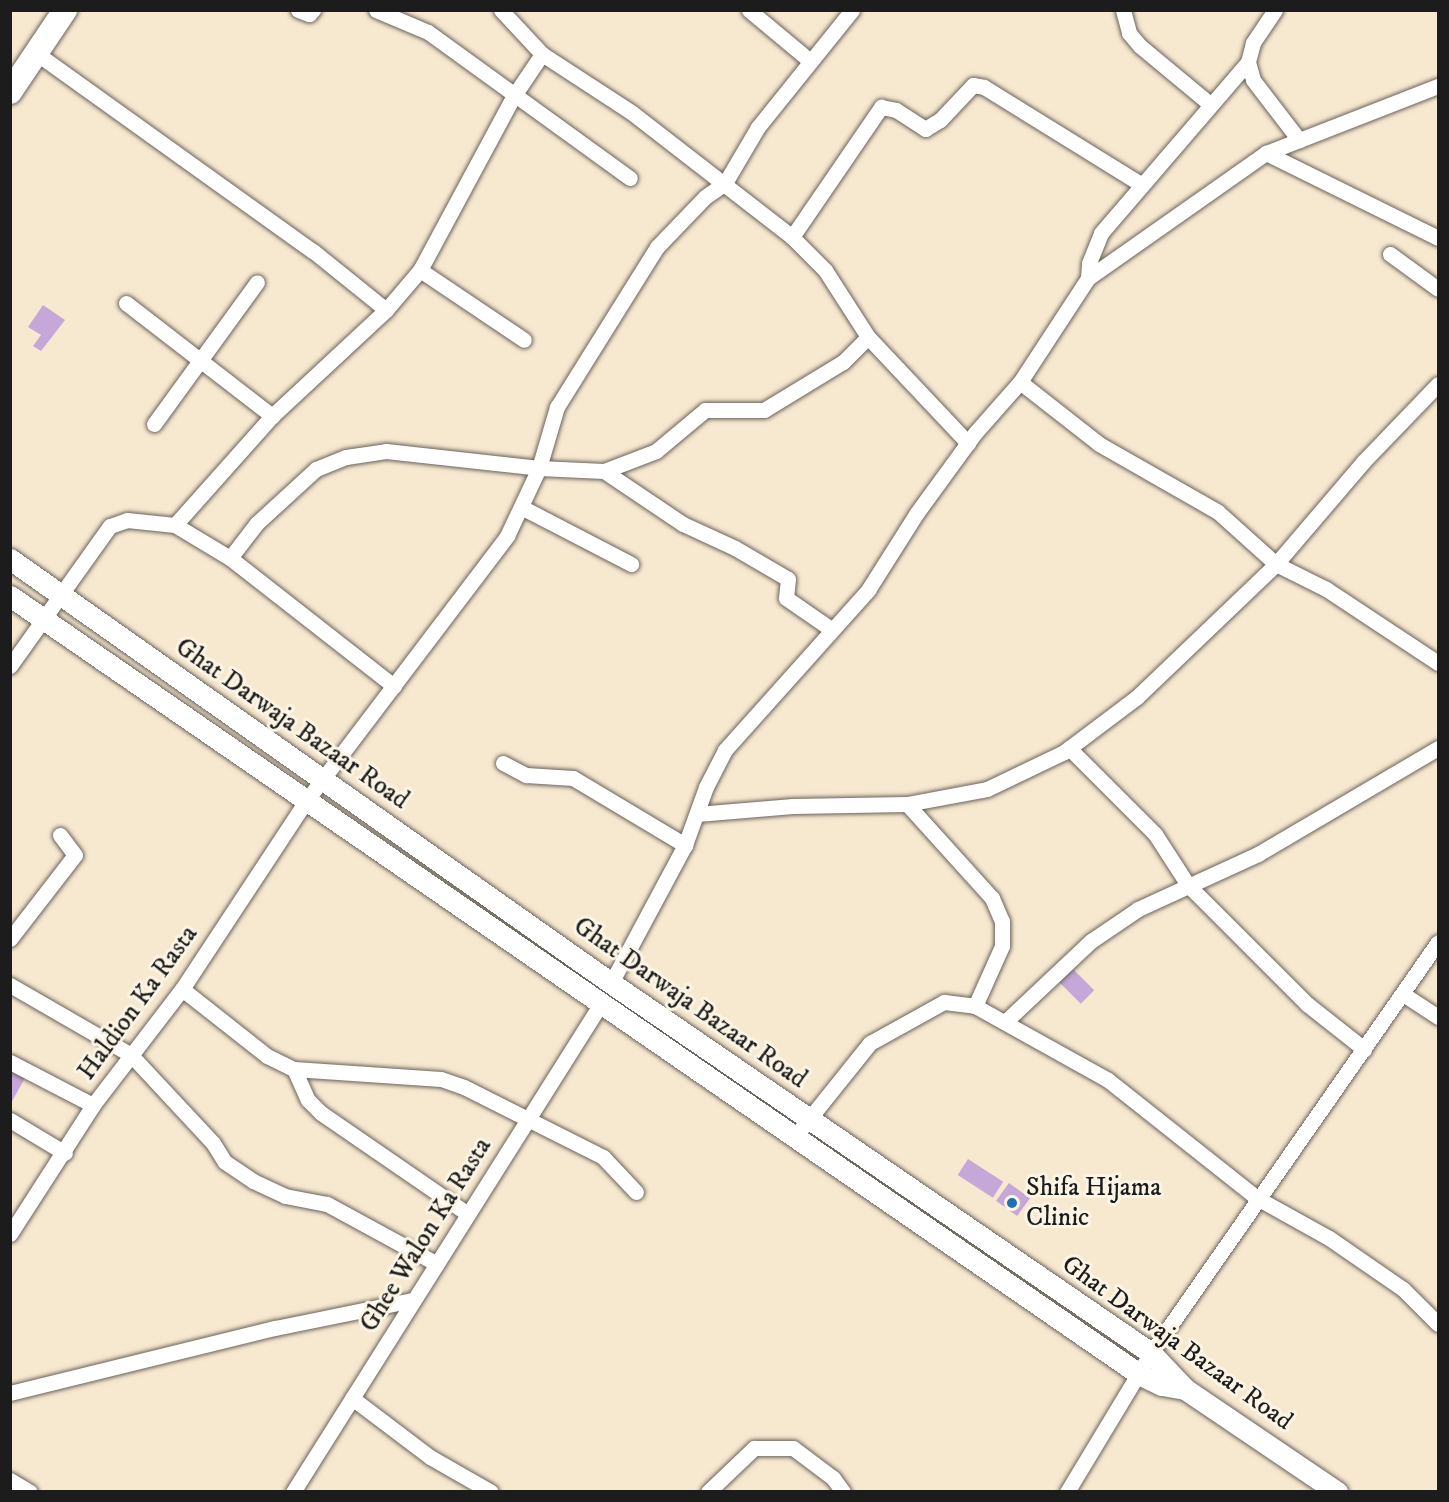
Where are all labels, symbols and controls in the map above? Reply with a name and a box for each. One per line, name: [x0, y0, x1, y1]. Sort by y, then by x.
street label: Ghat Darwaja Bazaar Road: [169, 632, 415, 816]
street label: Ghat Darwaja Bazaar Road: [567, 911, 813, 1095]
street label: Haldion Ka Rasta: [71, 920, 205, 1086]
street label: Ghee Walon Ka Rasta: [354, 1132, 498, 1338]
place label: Shifa Hijama Clinic: [1026, 1172, 1161, 1234]
marker: Shifa Hijama Clinic: [1003, 1194, 1021, 1212]
street label: Ghat Darwaja Bazaar Road: [1056, 1249, 1298, 1437]

